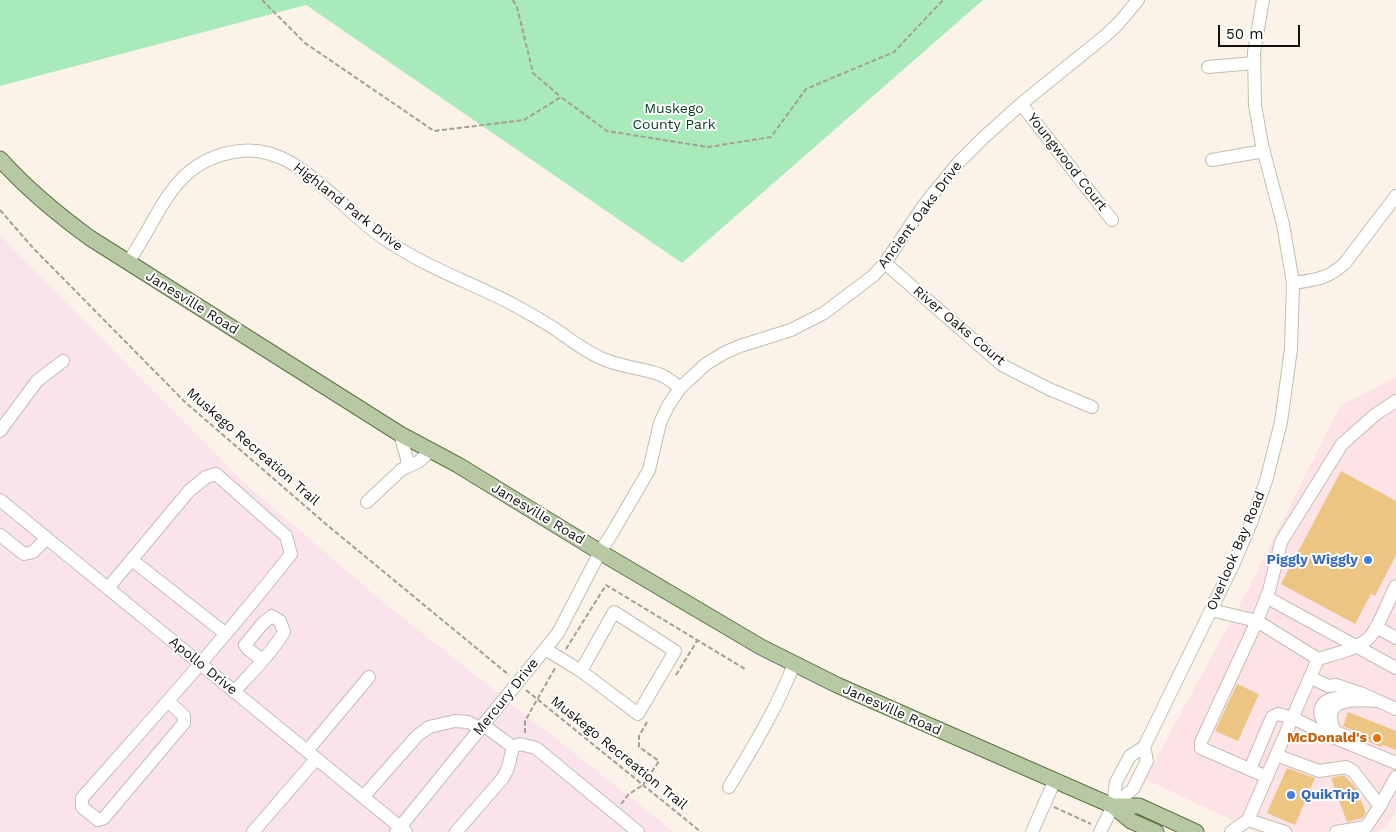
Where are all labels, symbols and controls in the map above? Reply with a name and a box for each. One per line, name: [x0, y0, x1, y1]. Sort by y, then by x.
scale bar: [1221, 15, 1304, 47]
text: 50 m: [1226, 25, 1263, 43]
park label: Muskego County Park: [632, 101, 716, 134]
street label: Youngwood Court: [1024, 110, 1110, 214]
street label: Ancient Oaks Drive: [874, 158, 966, 272]
street label: Highland Park Drive: [290, 159, 406, 255]
street label: Janesville Road: [143, 268, 241, 338]
street label: River Oaks Court: [910, 283, 1008, 369]
street label: Muskego Recreation Trail: [183, 385, 323, 509]
street label: Janesville Road: [488, 479, 588, 549]
street label: Overlook Bay Road: [1203, 489, 1269, 613]
place label: Piggly Wiggly: [1267, 552, 1358, 568]
marker: Piggly Wiggly: [1362, 554, 1374, 566]
street label: Apollo Drive: [165, 633, 241, 699]
street label: Mercury Drive: [470, 655, 542, 739]
street label: Janesville Road: [840, 681, 944, 739]
street label: Muskego Recreation Trail: [547, 693, 691, 813]
place label: McDonald's: [1287, 730, 1367, 746]
marker: McDonald's: [1371, 732, 1383, 744]
place label: QuikTrip: [1301, 787, 1360, 803]
marker: QuikTrip: [1285, 789, 1297, 801]

